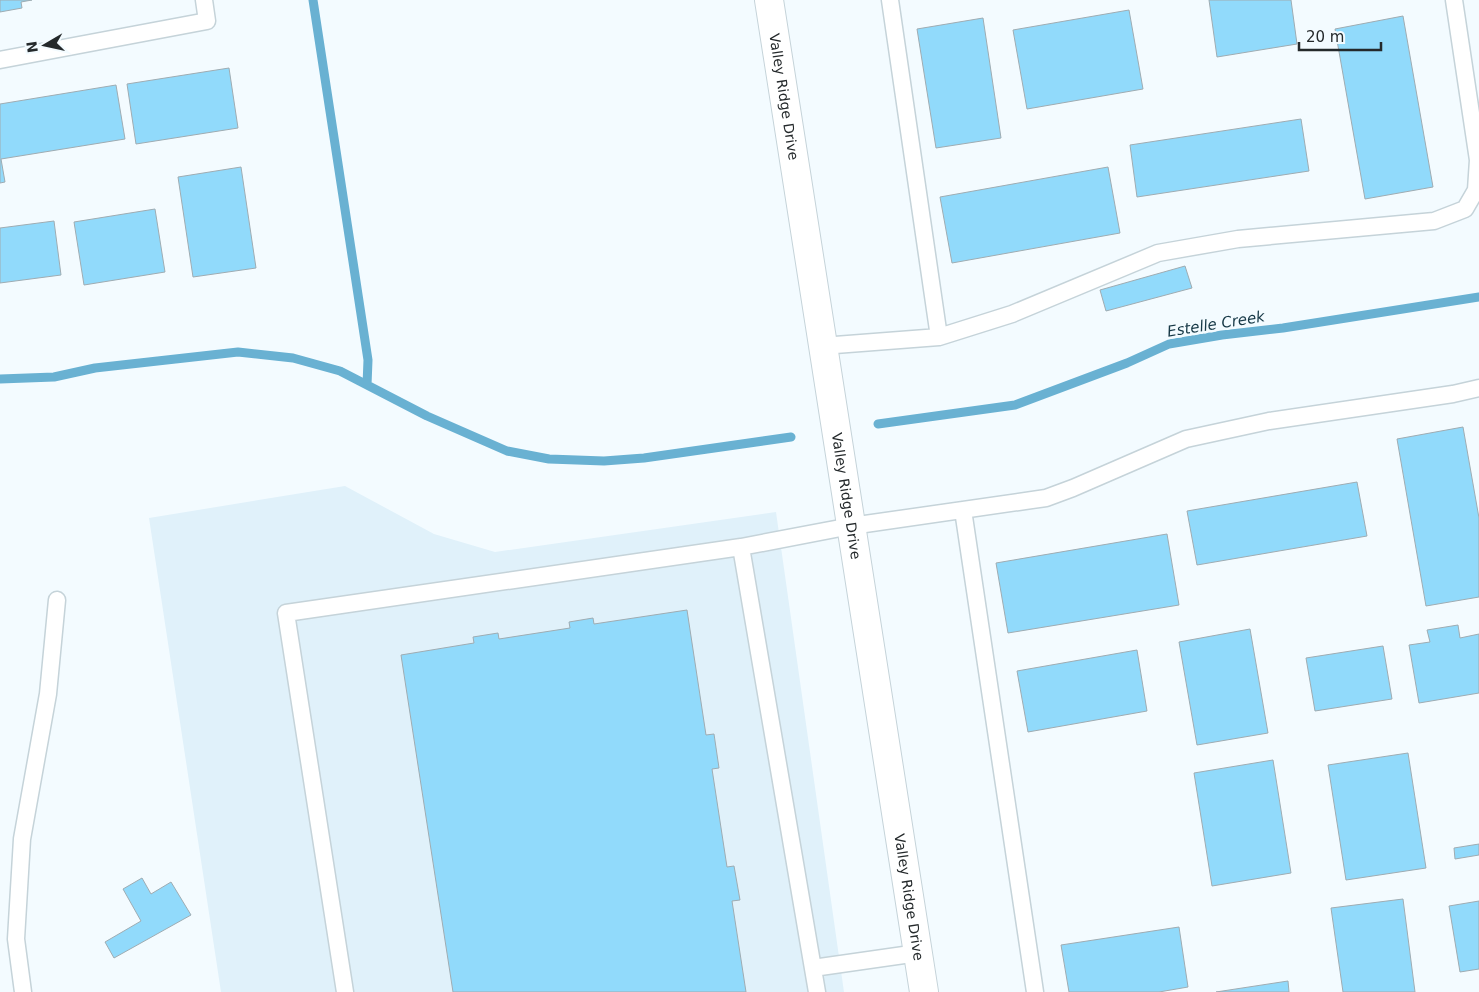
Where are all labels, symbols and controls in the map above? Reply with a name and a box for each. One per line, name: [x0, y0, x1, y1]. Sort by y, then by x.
north arrow: [20, 20, 70, 70]
scale bar: [1299, 20, 1382, 52]
text: 20 m: [1306, 28, 1344, 46]
street label: Valley Ridge Drive: [766, 32, 802, 161]
text: N: [23, 40, 41, 54]
water label: Estelle Creek: [1166, 307, 1267, 341]
street label: Valley Ridge Drive: [829, 431, 864, 560]
street label: Valley Ridge Drive: [891, 833, 927, 962]

